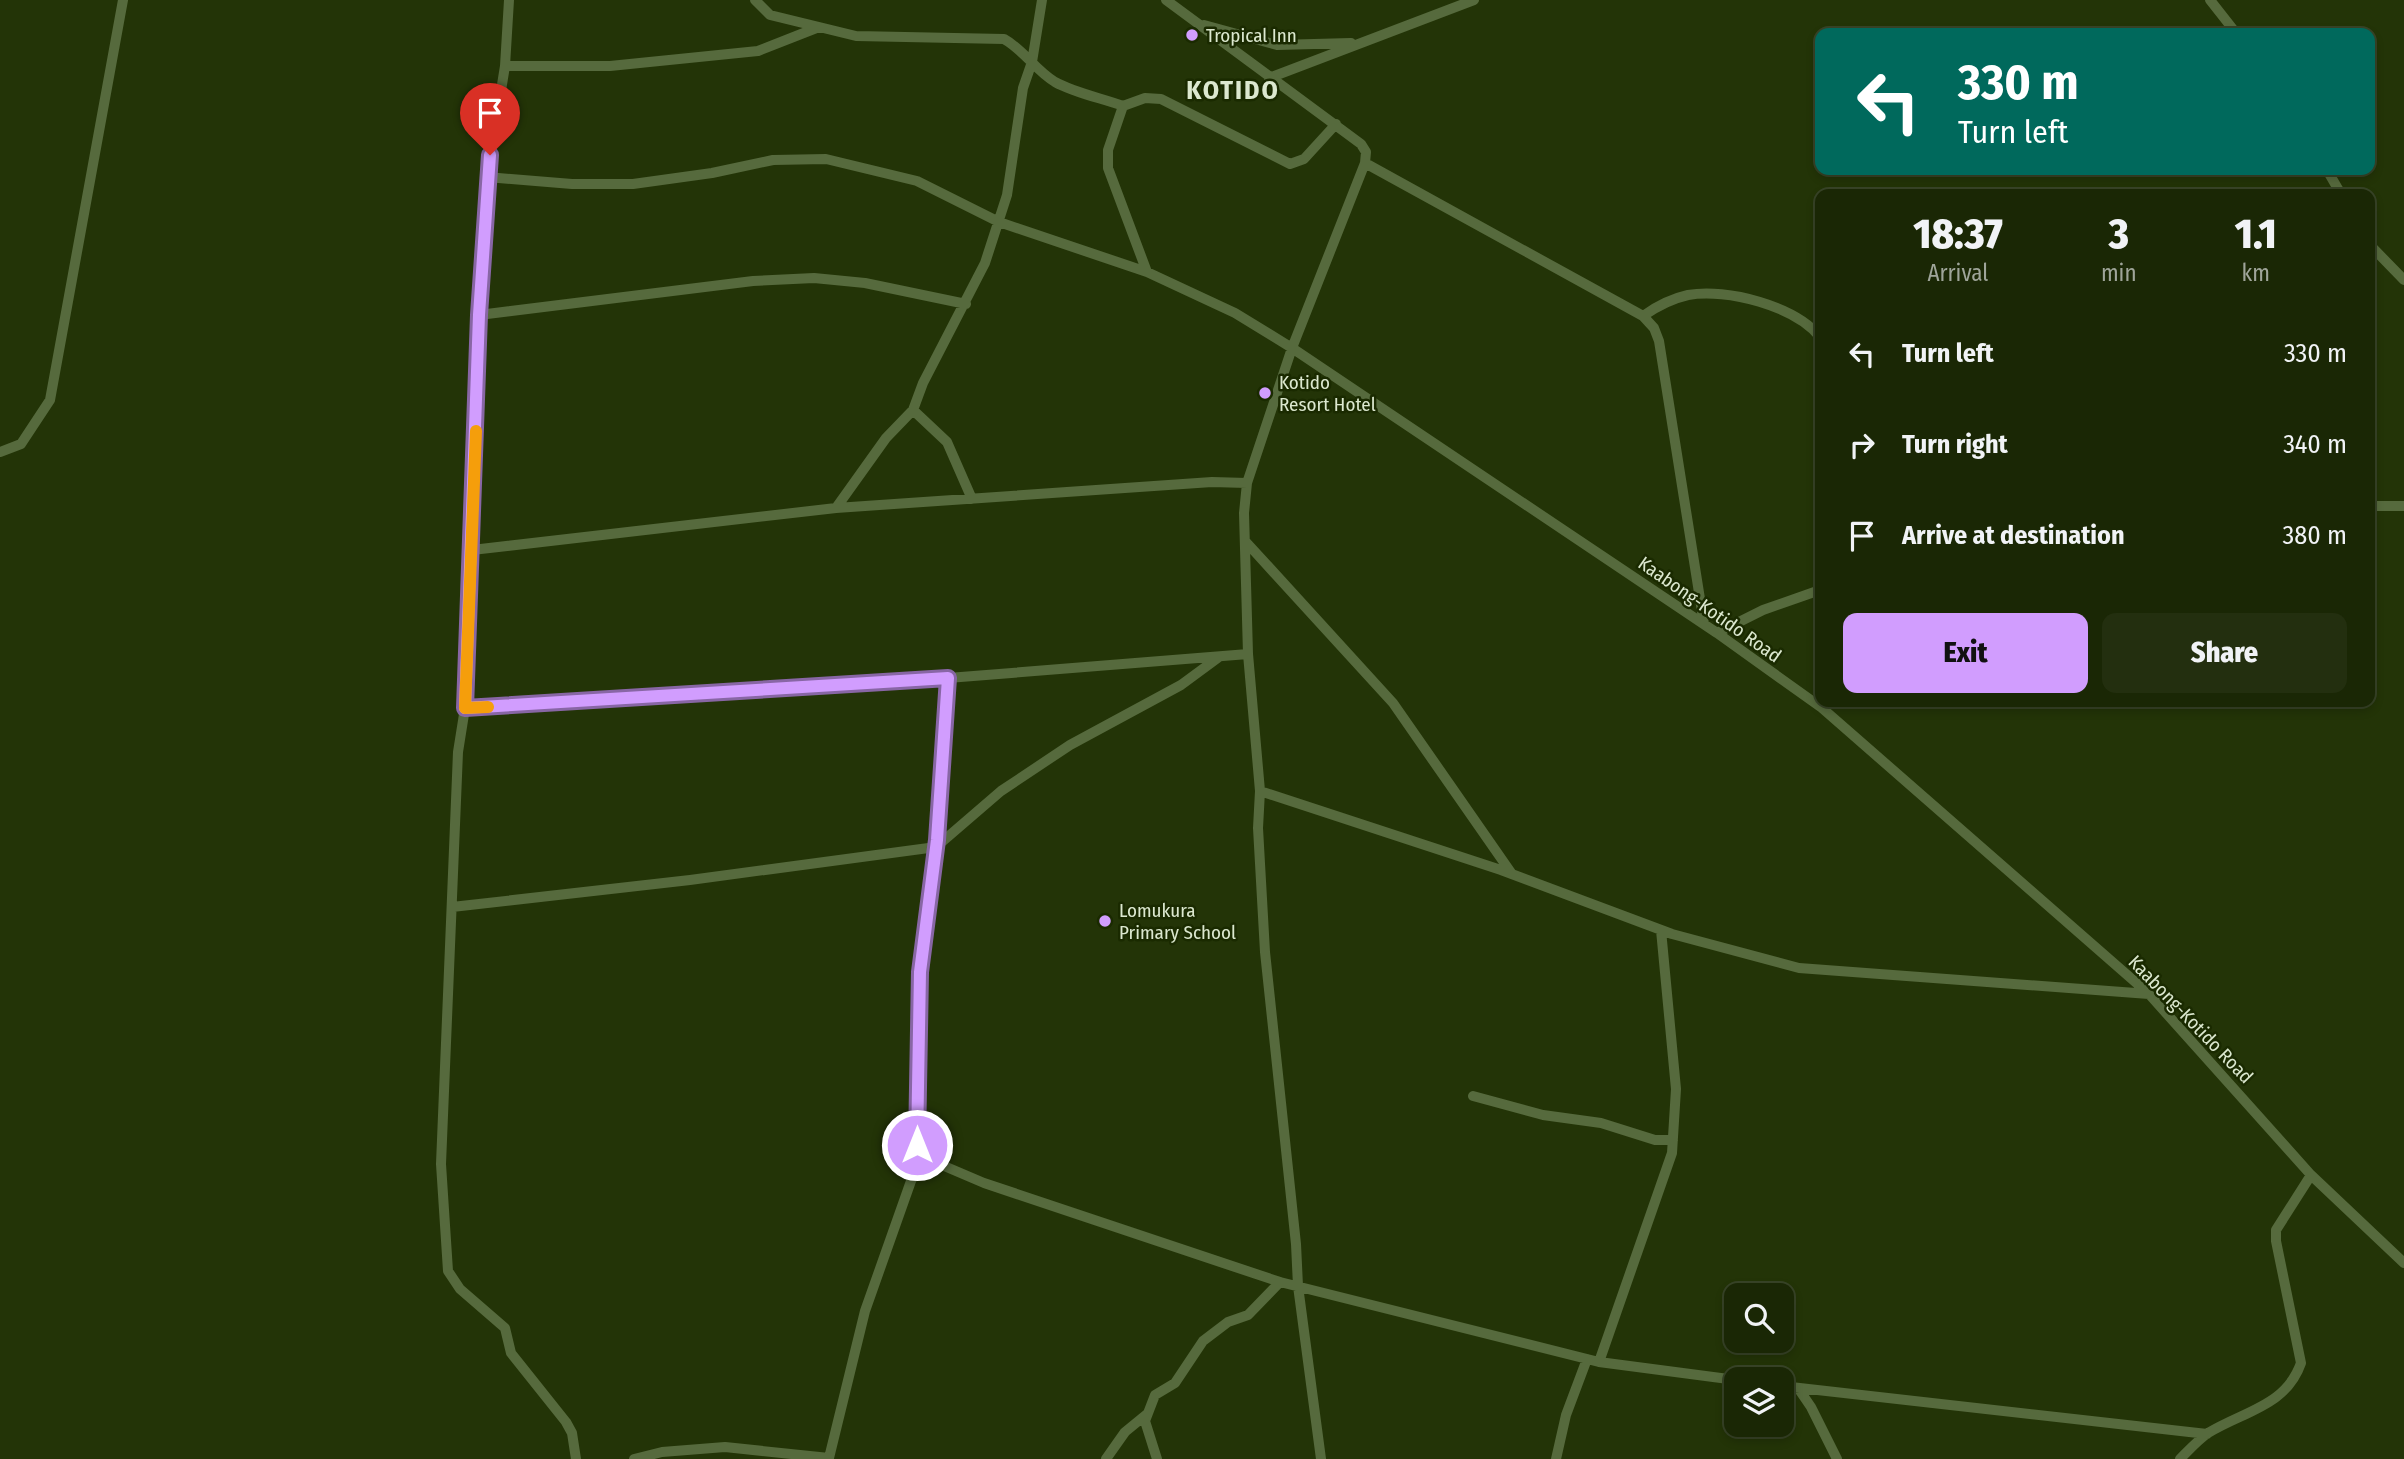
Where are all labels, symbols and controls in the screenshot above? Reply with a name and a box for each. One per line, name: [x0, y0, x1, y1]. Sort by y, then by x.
place label: Tropical Inn: [1206, 24, 1297, 47]
marker: Tropical Inn: [1184, 27, 1200, 43]
text: 330 m: [1958, 53, 2079, 112]
icon: left: [1843, 56, 1934, 147]
district label: KOTIDO: [1186, 75, 1280, 106]
pin: [460, 83, 520, 155]
icon: arrive: [471, 94, 509, 132]
text: Turn left: [1958, 113, 2068, 151]
text: 18:37: [1913, 209, 2003, 259]
text: 3: [2109, 209, 2129, 259]
text: 1.1: [2235, 209, 2277, 259]
text: Arrival: [1927, 259, 1988, 287]
text: min: [2101, 259, 2137, 287]
text: km: [2242, 259, 2270, 287]
icon: left: [1843, 335, 1881, 373]
text: Turn left: [1902, 338, 1994, 369]
text: 330 m: [2284, 338, 2347, 369]
place label: Kotido Resort Hotel: [1279, 371, 1376, 416]
marker: Kotido Resort Hotel: [1257, 385, 1273, 401]
icon: right: [1843, 426, 1881, 464]
text: Turn right: [1902, 429, 2008, 460]
text: 340 m: [2283, 429, 2347, 460]
icon: arrive: [1843, 517, 1881, 555]
text: Arrive at destination: [1902, 520, 2125, 551]
text: 380 m: [2283, 520, 2347, 551]
street label: Kaabong-Kotido Road: [1634, 551, 1786, 667]
button: Exit: [1843, 613, 2088, 693]
button: Share: [2102, 613, 2347, 693]
place label: Lomukura Primary School: [1119, 899, 1236, 944]
marker: Lomukura Primary School: [1097, 913, 1113, 929]
street label: Kaabong-Kotido Road: [2124, 951, 2258, 1088]
position arrow: [880, 1108, 954, 1182]
map controls: [1724, 1283, 1794, 1437]
button: search: [1724, 1283, 1794, 1353]
button: layers: [1724, 1367, 1794, 1437]

